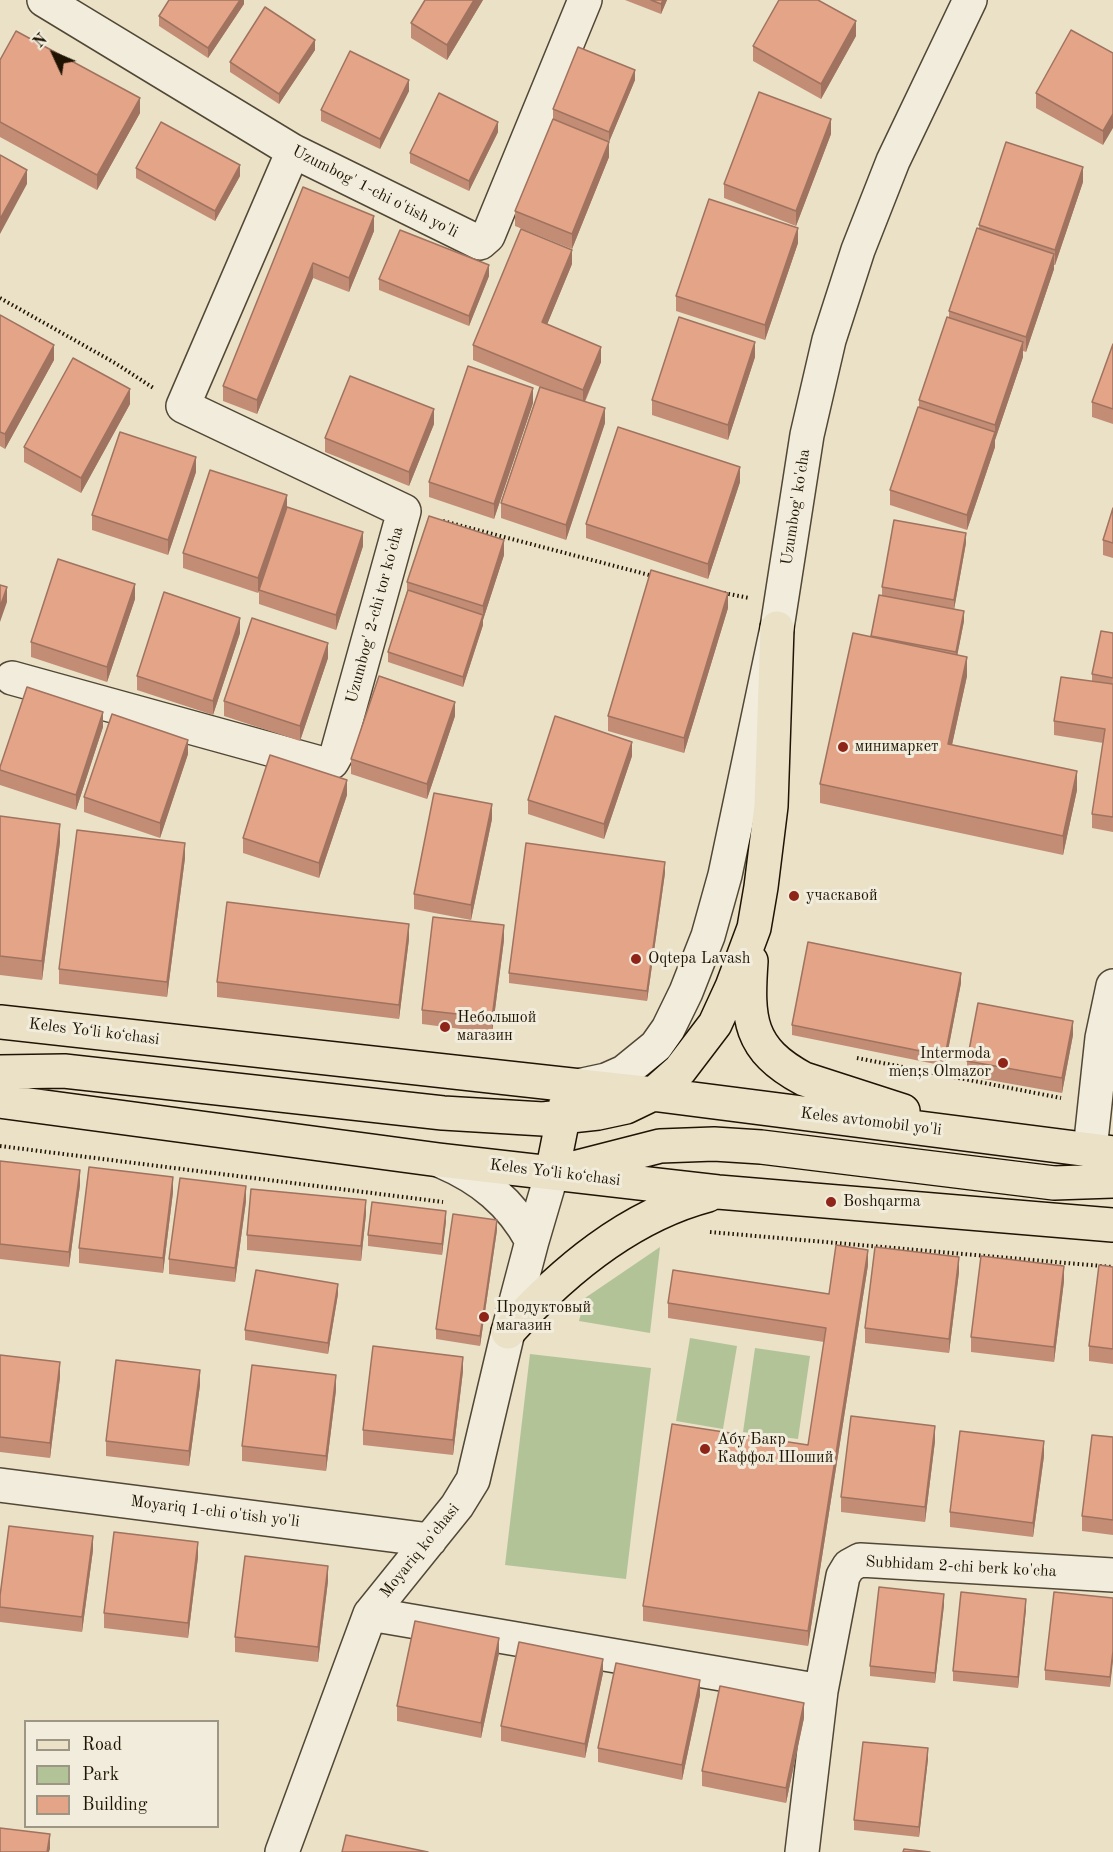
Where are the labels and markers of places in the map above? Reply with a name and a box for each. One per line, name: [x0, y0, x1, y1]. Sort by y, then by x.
place label: минимаркет: [855, 737, 939, 757]
marker: минимаркет: [836, 740, 850, 754]
place label: учаскавой: [806, 886, 878, 906]
marker: учаскавой: [787, 889, 801, 903]
place label: Oqtepa Lavash: [648, 949, 750, 969]
marker: Oqtepa Lavash: [629, 952, 643, 966]
place label: Небольшой магазин: [457, 1008, 536, 1046]
marker: Небольшой магазин: [438, 1020, 452, 1034]
place label: Intermoda men;s Olmazor: [889, 1044, 991, 1082]
marker: Intermoda men;s Olmazor: [996, 1056, 1010, 1070]
place label: Boshqarma: [843, 1192, 921, 1212]
marker: Boshqarma: [824, 1195, 838, 1209]
place label: Продуктовый магазин: [496, 1298, 591, 1336]
marker: Продуктовый магазин: [477, 1310, 491, 1324]
place label: Абу Бакр Каффол Шоший: [717, 1430, 833, 1468]
marker: Абу Бакр Каффол Шоший: [698, 1442, 712, 1456]

